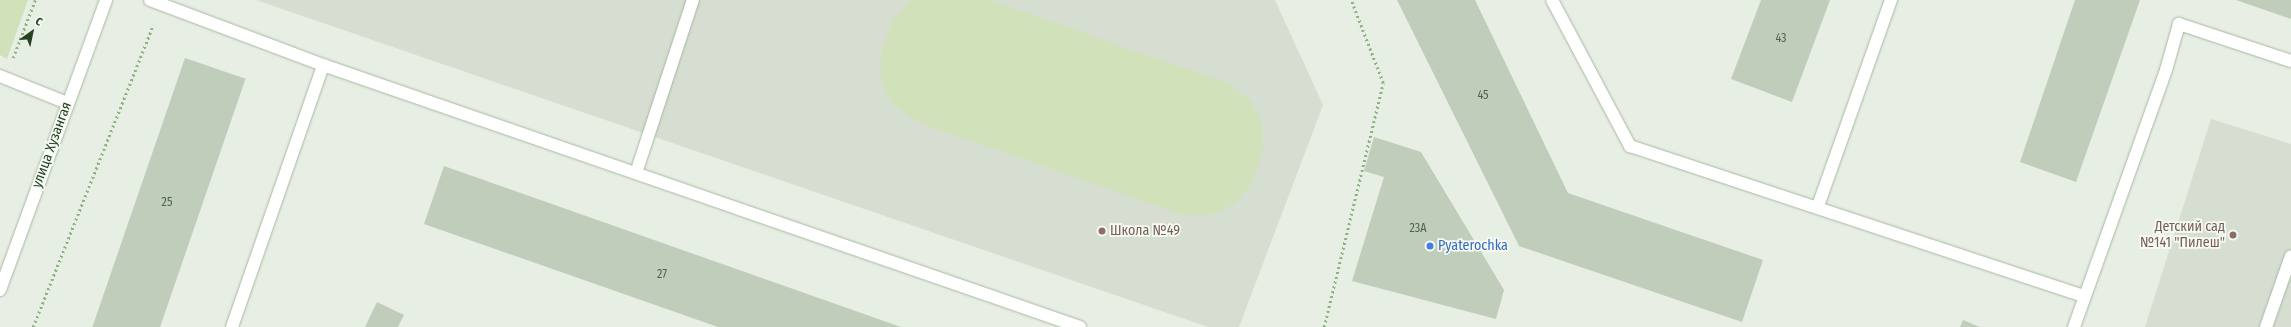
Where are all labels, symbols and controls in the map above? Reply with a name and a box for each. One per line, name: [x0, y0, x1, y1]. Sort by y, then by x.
north arrow: [12, 12, 52, 52]
text: С: [33, 14, 45, 29]
house number: 43: [1775, 32, 1787, 46]
house number: 45: [1477, 89, 1489, 103]
street label: улица Хузангая: [29, 100, 75, 190]
house number: 25: [162, 196, 172, 210]
place label: Детский сад №141 "Пилеш": [2140, 219, 2225, 252]
house number: 23А: [1410, 222, 1426, 236]
place label: Школа №49: [1110, 223, 1180, 239]
marker: Школа №49: [1097, 226, 1107, 236]
marker: Детский сад №141 "Пилеш": [2228, 230, 2238, 240]
place label: Pyaterochka: [1438, 238, 1508, 254]
marker: Pyaterochka: [1425, 241, 1435, 251]
house number: 27: [657, 268, 667, 282]

